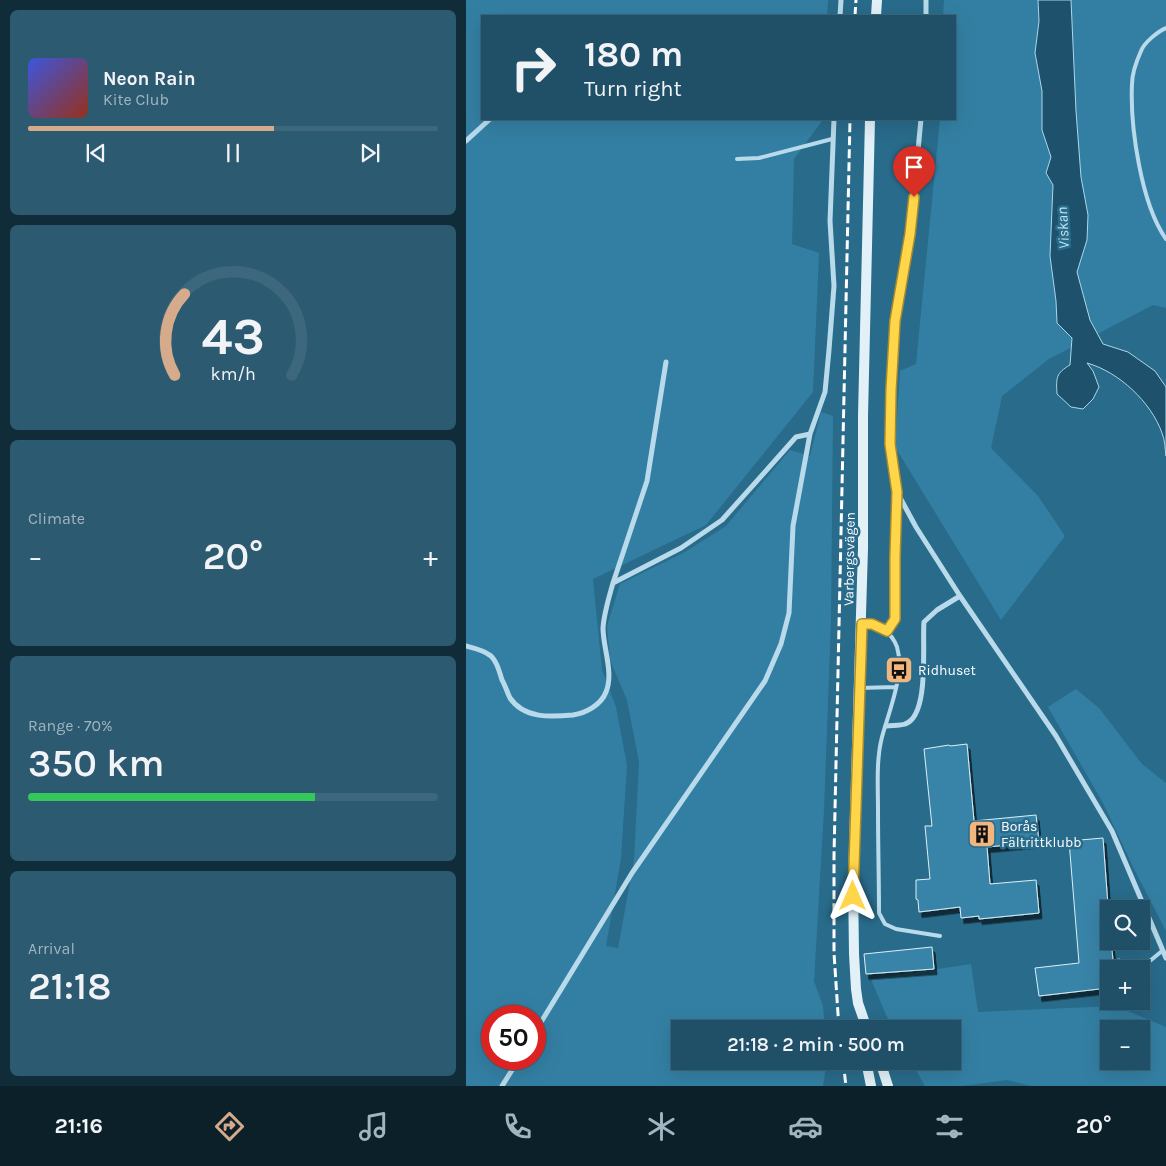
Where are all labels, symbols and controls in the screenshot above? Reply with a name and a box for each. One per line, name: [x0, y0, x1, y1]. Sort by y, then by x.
text: 180 m: [584, 34, 683, 75]
icon: right: [501, 35, 566, 100]
text: Neon Rain: [103, 68, 196, 90]
text: Turn right: [584, 76, 682, 102]
text: Kite Club: [103, 90, 169, 109]
icon: previous: [82, 139, 110, 167]
icon: pause: [219, 139, 247, 167]
icon: next: [356, 139, 384, 167]
pin: [893, 146, 935, 197]
icon: arrive: [900, 153, 928, 181]
water label: Viskan: [1053, 207, 1073, 249]
text: 43: [201, 306, 265, 367]
text: km/h: [210, 364, 256, 385]
text: Climate: [28, 509, 85, 528]
street label: Varbergsvägen: [840, 512, 859, 606]
text: 20°: [203, 534, 263, 579]
text: −: [28, 540, 43, 573]
text: +: [423, 540, 438, 573]
bus stop icon: Ridhuset: [884, 655, 914, 685]
place label: Ridhuset: [918, 662, 976, 679]
text: Range · 70%: [28, 716, 113, 735]
text: 350 km: [28, 741, 164, 786]
place label: Borås Fältrittklubb: [1001, 818, 1082, 851]
building icon: Borås Fältrittklubb: [967, 819, 997, 849]
position arrow: [826, 869, 878, 921]
map controls: [1100, 900, 1150, 1070]
button: search: [1100, 900, 1150, 950]
text: Arrival: [28, 939, 75, 958]
button: +: [1100, 960, 1150, 1010]
text: 21:18: [28, 964, 111, 1009]
speed limit sign: 50: [481, 1005, 546, 1070]
button: −: [1100, 1020, 1150, 1070]
text: 21:18 · 2 min · 500 m: [727, 1034, 905, 1056]
icon: directions: [212, 1109, 247, 1144]
icon: music: [356, 1109, 391, 1144]
icon: phone: [500, 1109, 535, 1144]
icon: climate: [644, 1109, 679, 1144]
icon: car: [788, 1109, 823, 1144]
icon: filters: [932, 1109, 967, 1144]
text: 21:16: [54, 1113, 103, 1139]
text: 20°: [1076, 1113, 1111, 1139]

